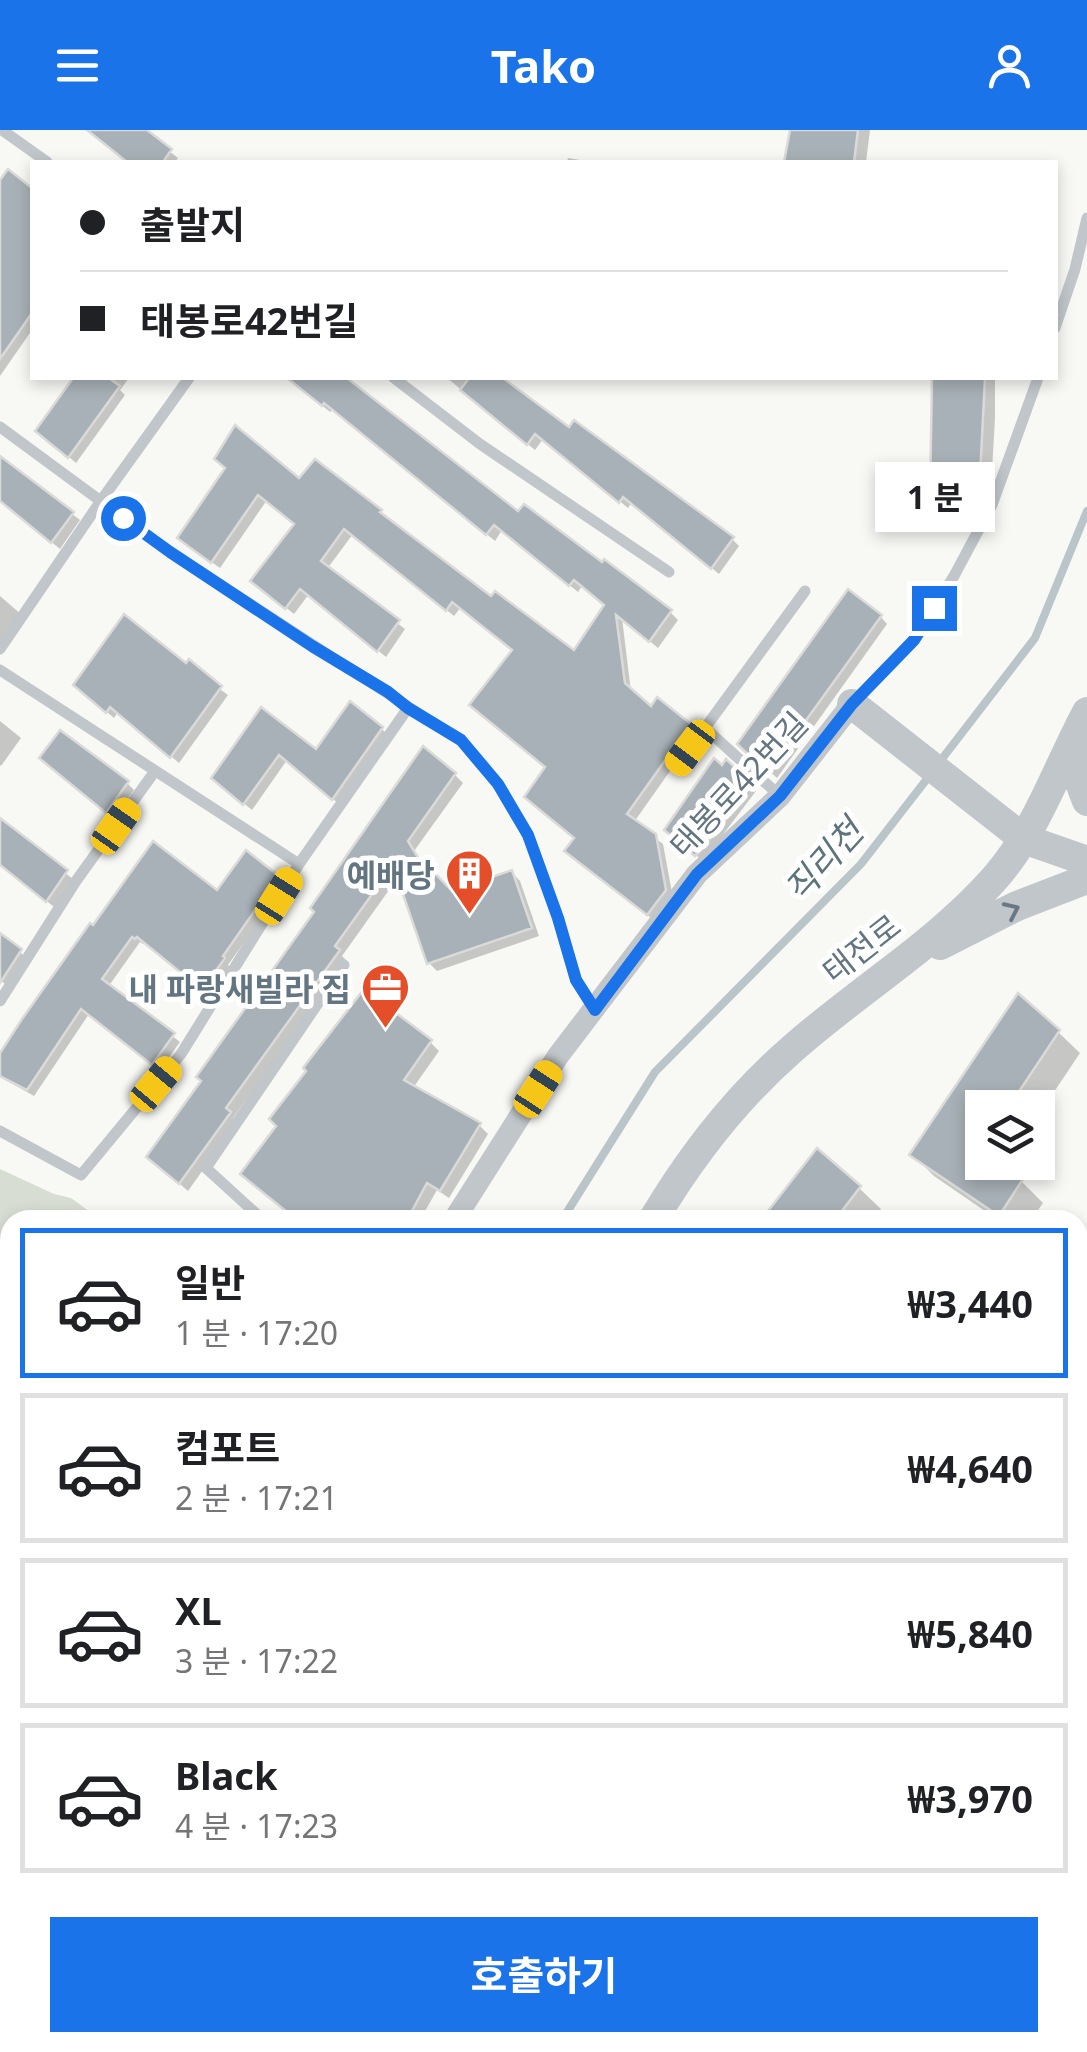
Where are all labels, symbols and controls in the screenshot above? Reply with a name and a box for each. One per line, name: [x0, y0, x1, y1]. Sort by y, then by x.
text: Tako: [491, 35, 596, 96]
icon: menu: [50, 38, 105, 93]
icon: person: [982, 38, 1037, 93]
text: 출발지: [140, 198, 245, 250]
text: 태봉로42번길: [140, 294, 358, 346]
callout: 1 분: [874, 463, 994, 533]
text: 1 분: [907, 475, 963, 518]
route start: [101, 496, 146, 541]
route end: [912, 586, 957, 631]
street label: 태봉로42번길: [660, 702, 816, 866]
car: [660, 715, 720, 781]
car: [87, 793, 145, 859]
water label: 직리천: [773, 806, 875, 912]
building icon: 예배당: [444, 848, 496, 916]
place label: 예배당: [347, 853, 435, 896]
car: [250, 863, 308, 929]
one-way arrow: [1002, 902, 1020, 922]
street label: 태전로: [813, 904, 909, 992]
office icon: 내 파랑새빌라 집: [360, 962, 412, 1030]
place label: 내 파랑새빌라 집: [128, 967, 351, 1010]
car: [125, 1051, 187, 1117]
car: [509, 1056, 567, 1122]
map controls: [965, 1090, 1055, 1180]
button: layers: [965, 1090, 1055, 1180]
text: 일반: [175, 1256, 245, 1308]
icon: car: [55, 1258, 145, 1348]
text: ₩3,440: [907, 1277, 1033, 1329]
text: 1 분 · 17:20: [175, 1311, 338, 1354]
text: 컴포트: [175, 1421, 280, 1473]
icon: car: [55, 1423, 145, 1513]
text: ₩4,640: [907, 1442, 1033, 1494]
text: 2 분 · 17:21: [175, 1476, 338, 1519]
text: XL: [175, 1584, 222, 1636]
icon: car: [55, 1588, 145, 1678]
text: ₩5,840: [907, 1607, 1033, 1659]
text: 3 분 · 17:22: [175, 1639, 338, 1682]
text: Black: [175, 1749, 278, 1801]
icon: car: [55, 1753, 145, 1843]
text: ₩3,970: [907, 1772, 1033, 1824]
text: 4 분 · 17:23: [175, 1804, 338, 1847]
button: 호출하기: [50, 1917, 1038, 2032]

